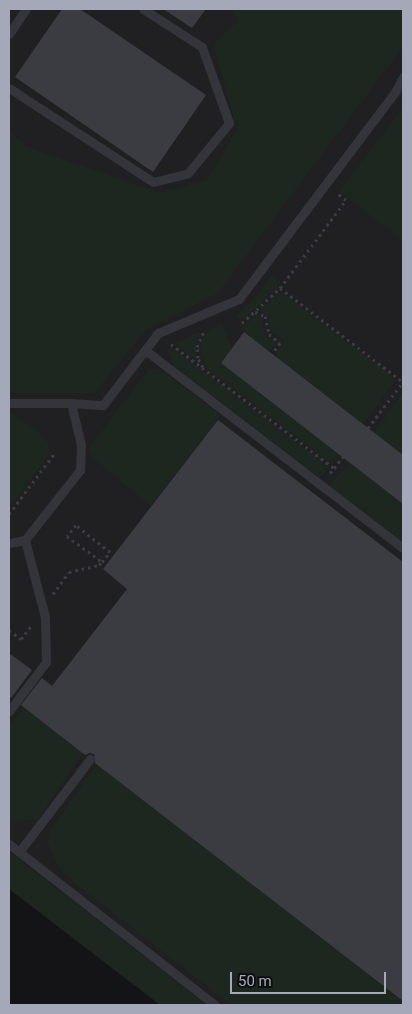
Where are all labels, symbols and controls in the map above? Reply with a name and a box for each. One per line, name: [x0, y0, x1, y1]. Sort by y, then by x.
scale bar: [232, 962, 388, 994]
text: 50 m: [238, 972, 272, 990]

